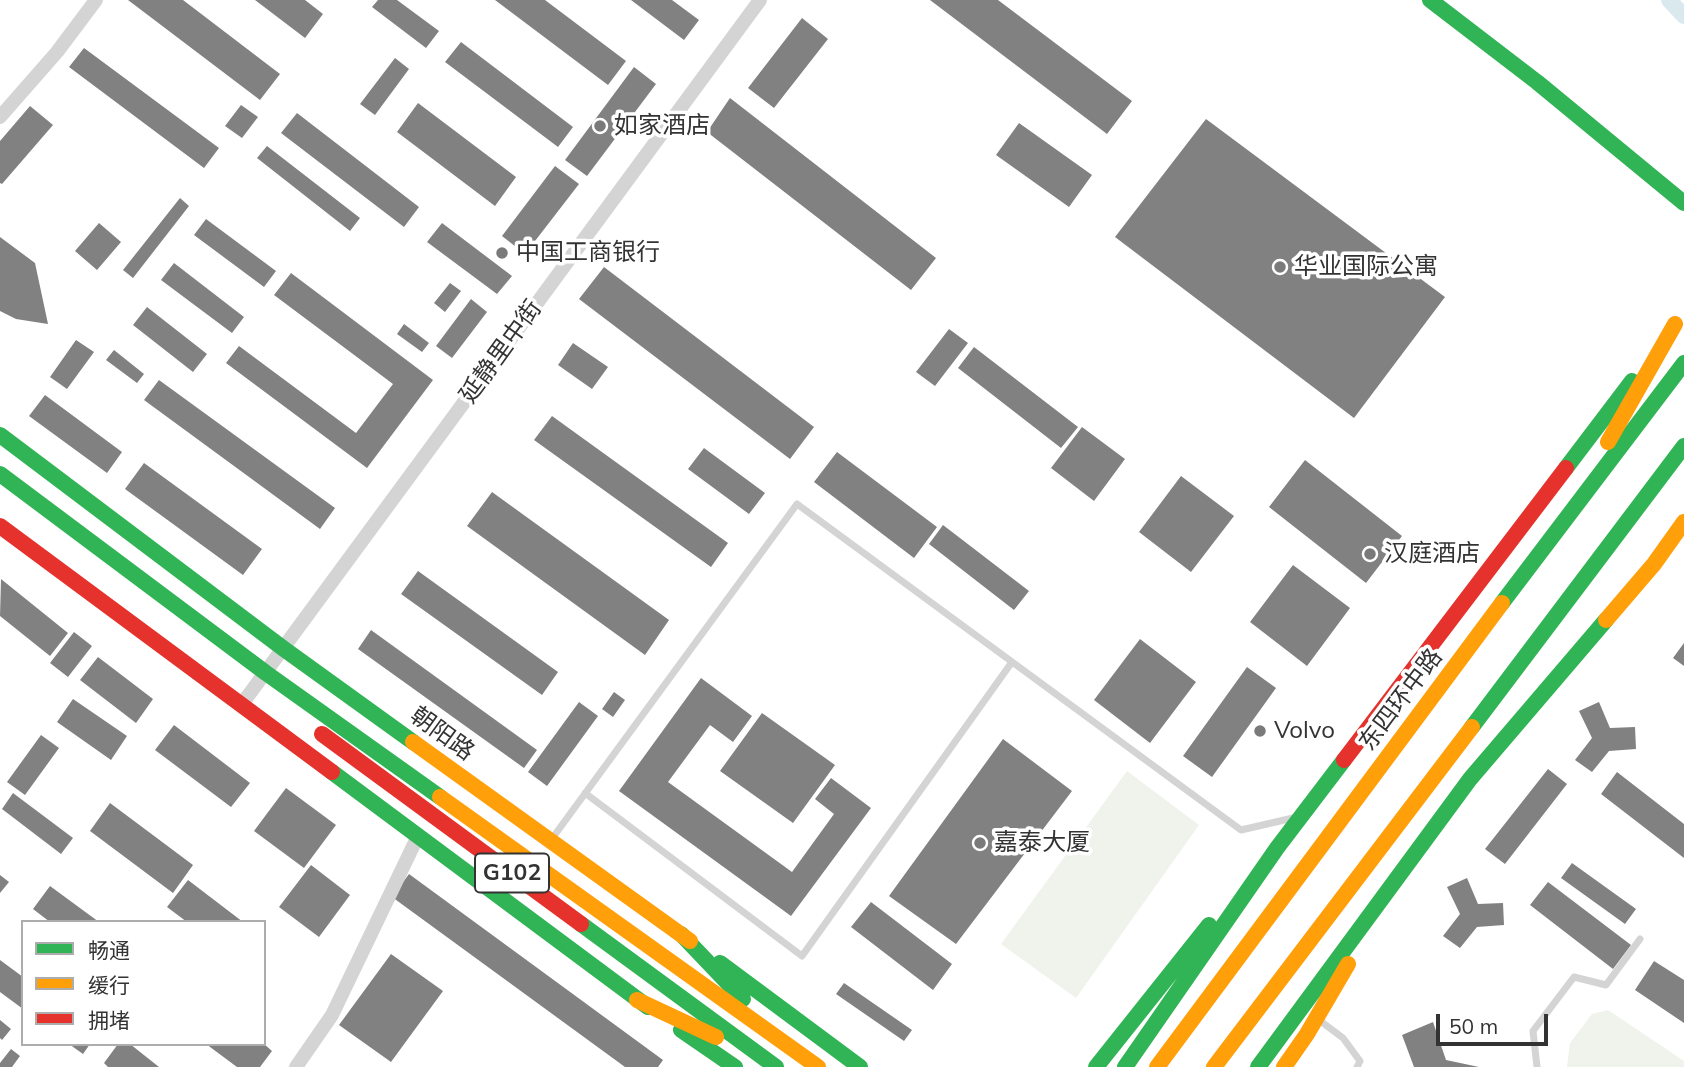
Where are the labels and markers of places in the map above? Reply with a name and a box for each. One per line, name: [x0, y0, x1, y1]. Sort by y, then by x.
place label: 如家酒店: [614, 112, 710, 140]
marker: 如家酒店: [592, 118, 608, 134]
place label: 中国工商银行: [516, 239, 660, 267]
marker: 中国工商银行: [494, 245, 510, 261]
place label: 华业国际公寓: [1294, 253, 1438, 281]
marker: 华业国际公寓: [1272, 259, 1288, 275]
place label: 汉庭酒店: [1384, 540, 1480, 568]
marker: 汉庭酒店: [1362, 546, 1378, 562]
place label: Volvo: [1274, 717, 1335, 745]
marker: Volvo: [1252, 723, 1268, 739]
place label: 嘉泰大厦: [994, 829, 1090, 857]
marker: 嘉泰大厦: [972, 835, 988, 851]

